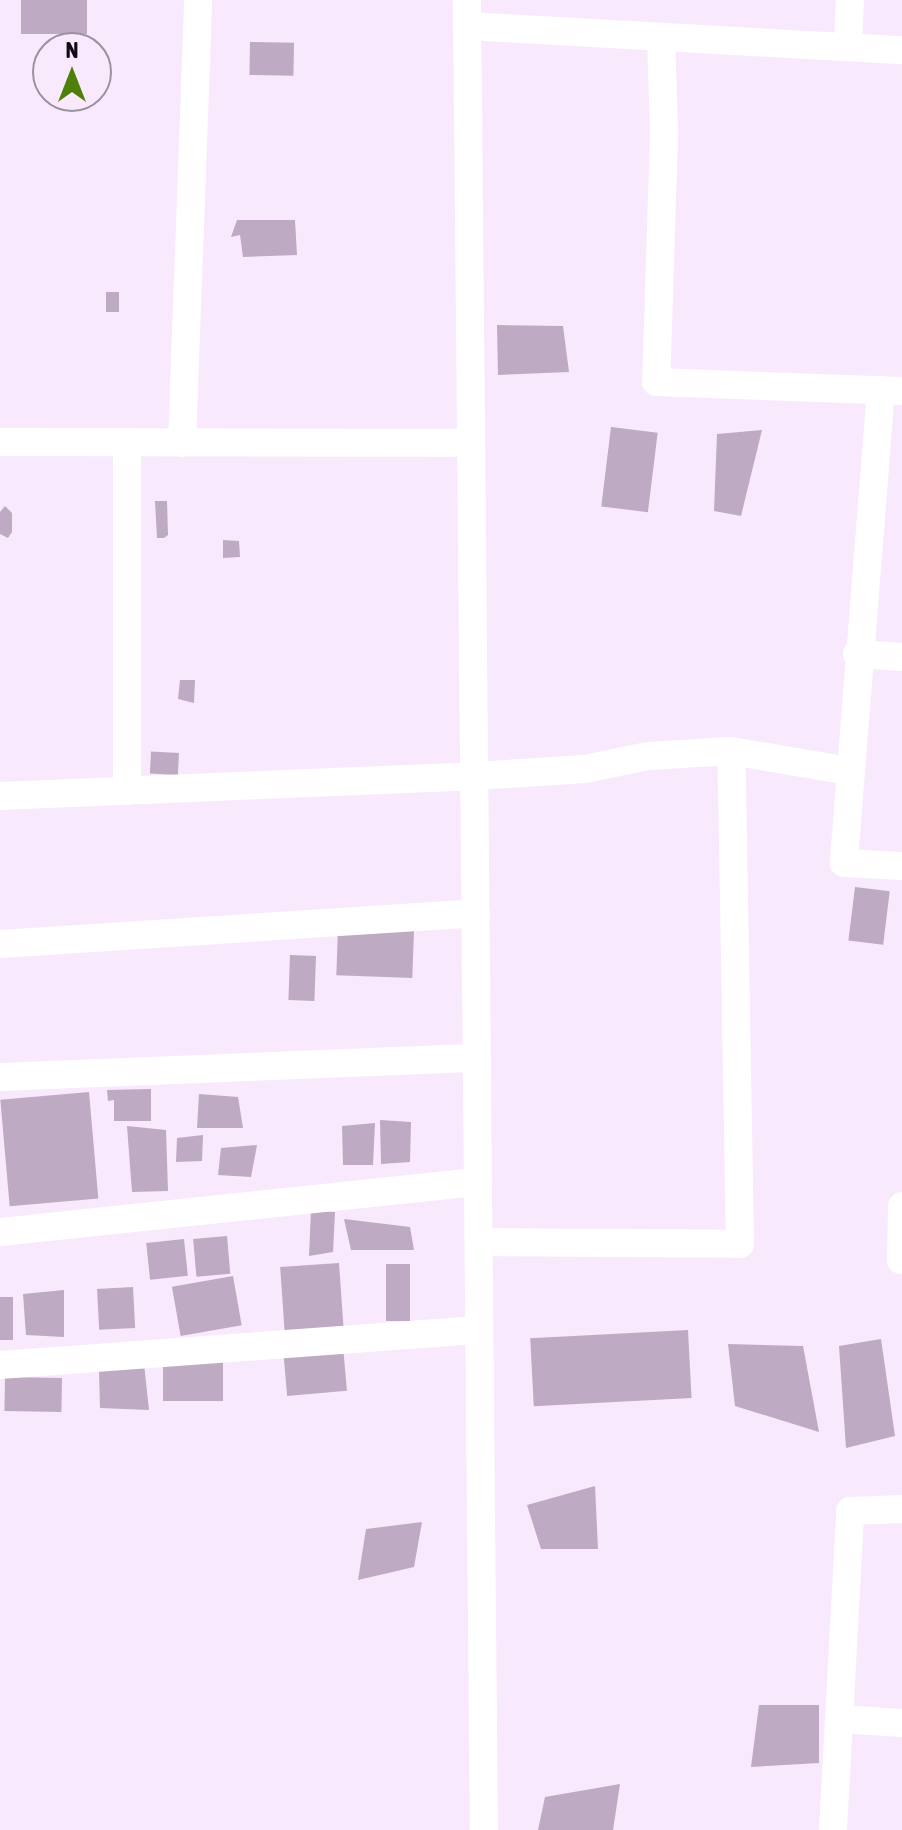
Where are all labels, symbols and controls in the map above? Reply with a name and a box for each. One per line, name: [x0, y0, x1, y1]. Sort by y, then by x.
north arrow: [32, 32, 112, 112]
text: N: [66, 37, 78, 63]

